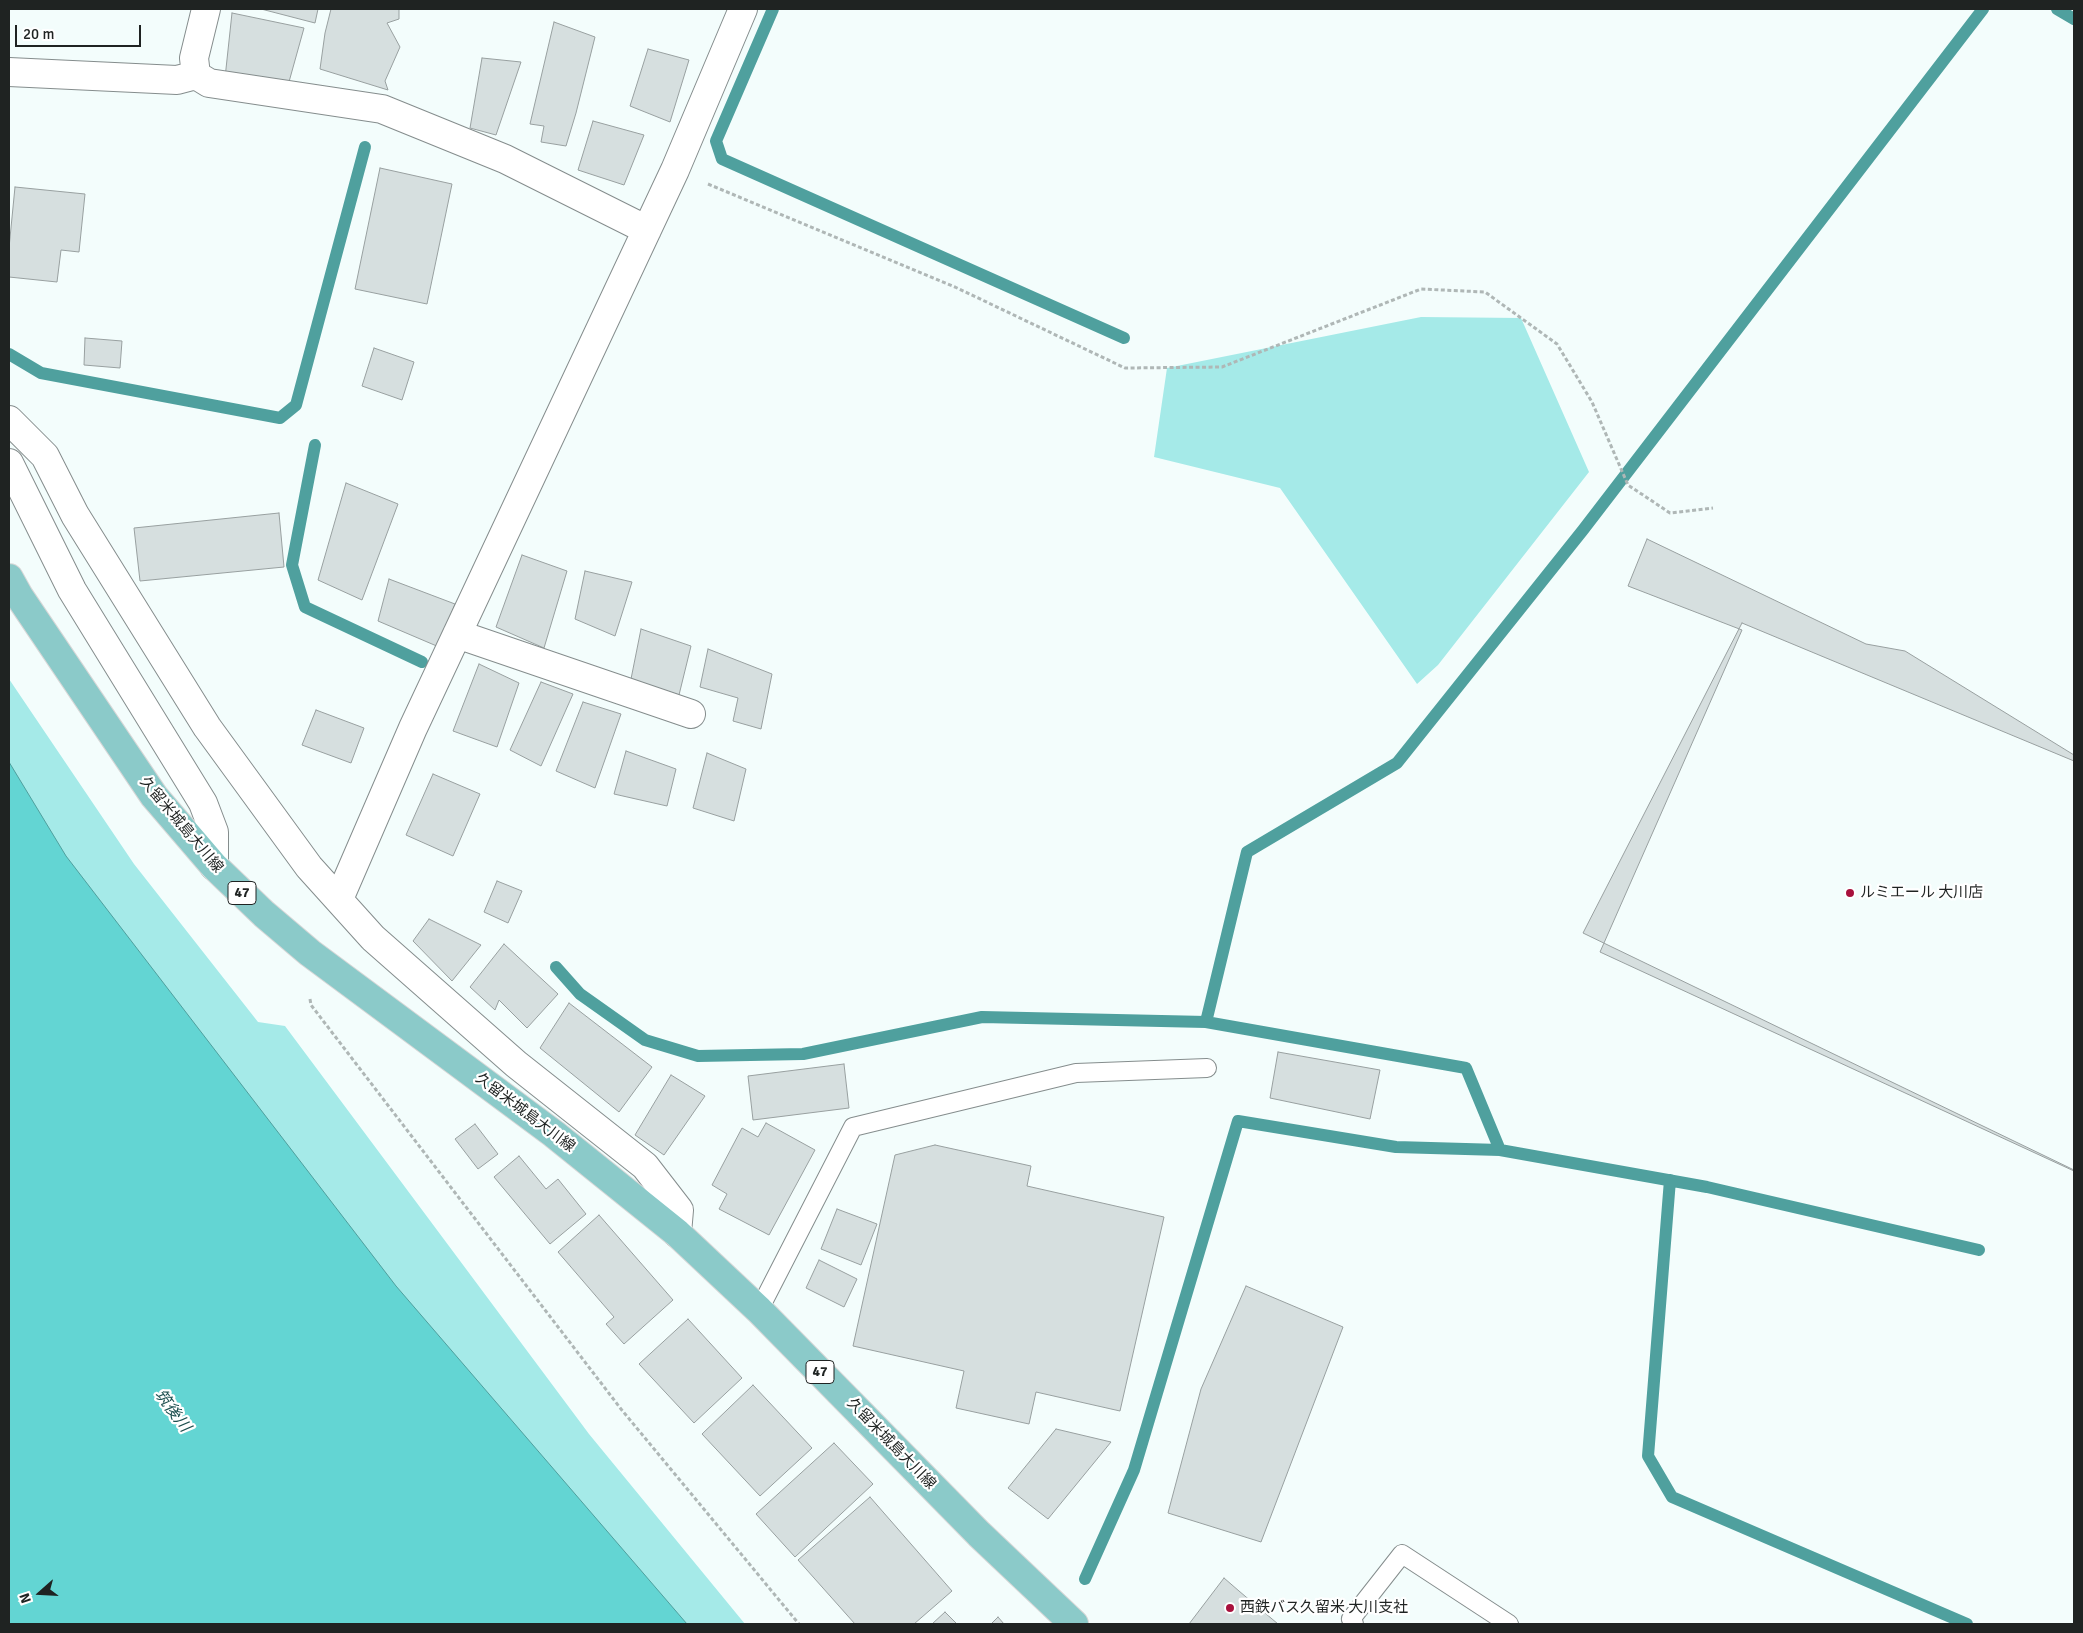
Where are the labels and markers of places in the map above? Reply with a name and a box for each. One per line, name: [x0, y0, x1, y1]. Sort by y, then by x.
place label: ルミエール 大川店: [1860, 884, 1983, 902]
marker: ルミエール 大川店: [1844, 887, 1856, 899]
place label: 西鉄バス久留米 大川支社: [1240, 1599, 1408, 1617]
marker: 西鉄バス久留米 大川支社: [1224, 1602, 1236, 1614]

